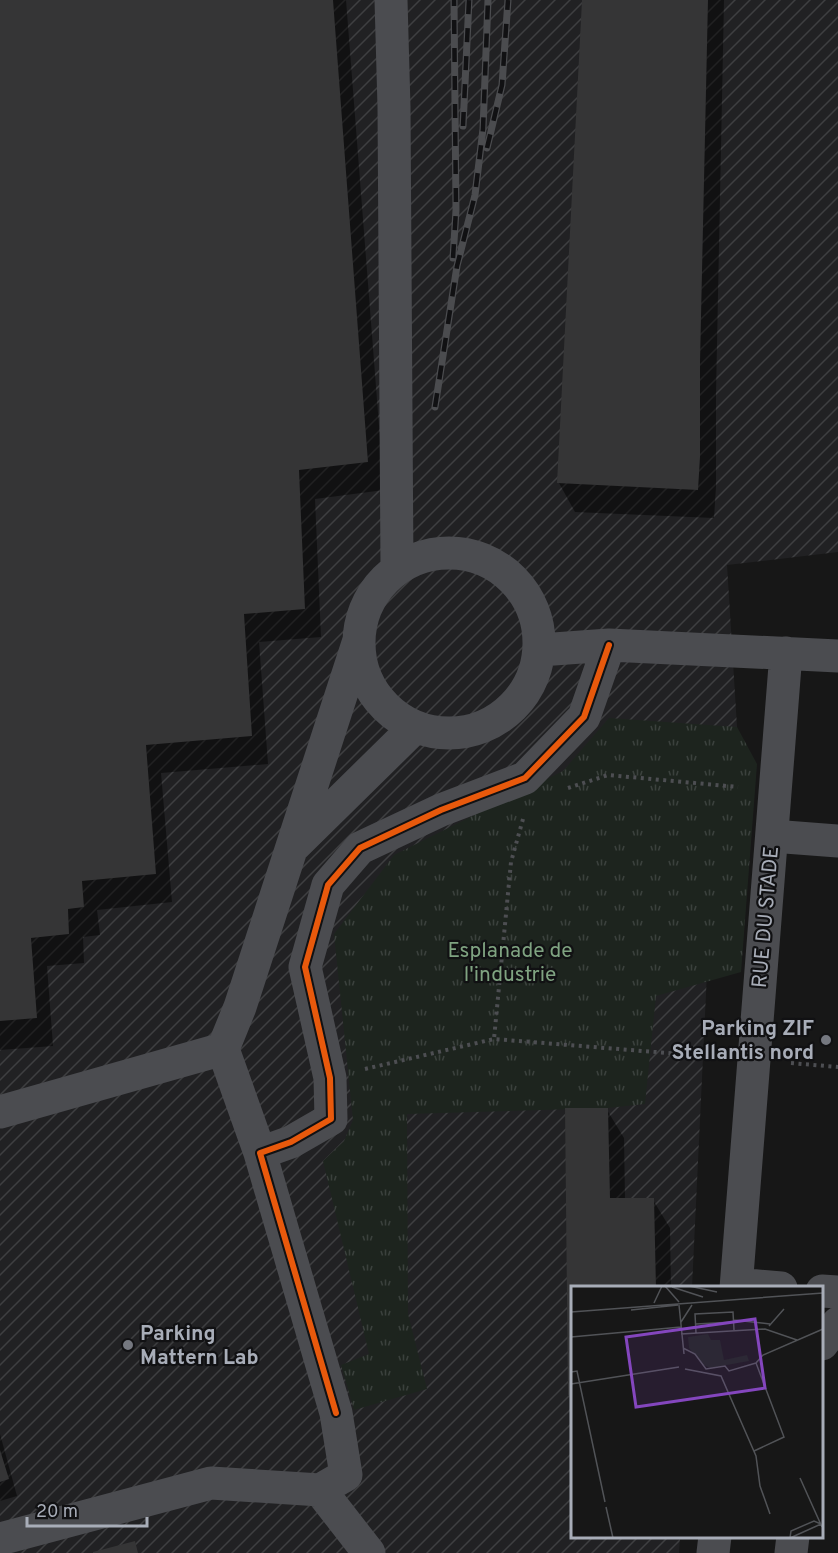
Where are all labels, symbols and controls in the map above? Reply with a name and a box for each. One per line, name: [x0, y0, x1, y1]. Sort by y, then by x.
street label: RUE DU STADE: [747, 845, 786, 989]
park label: Esplanade de l'industrie: [447, 938, 573, 989]
place label: Parking ZIF Stellantis nord: [671, 1016, 814, 1067]
marker: Parking ZIF Stellantis nord: [819, 1033, 833, 1047]
inset map: [571, 1286, 823, 1538]
place label: Parking Mattern Lab: [140, 1321, 259, 1372]
marker: Parking Mattern Lab: [121, 1338, 135, 1352]
scale bar: [27, 1490, 147, 1528]
text: 20 m: [36, 1501, 78, 1524]

